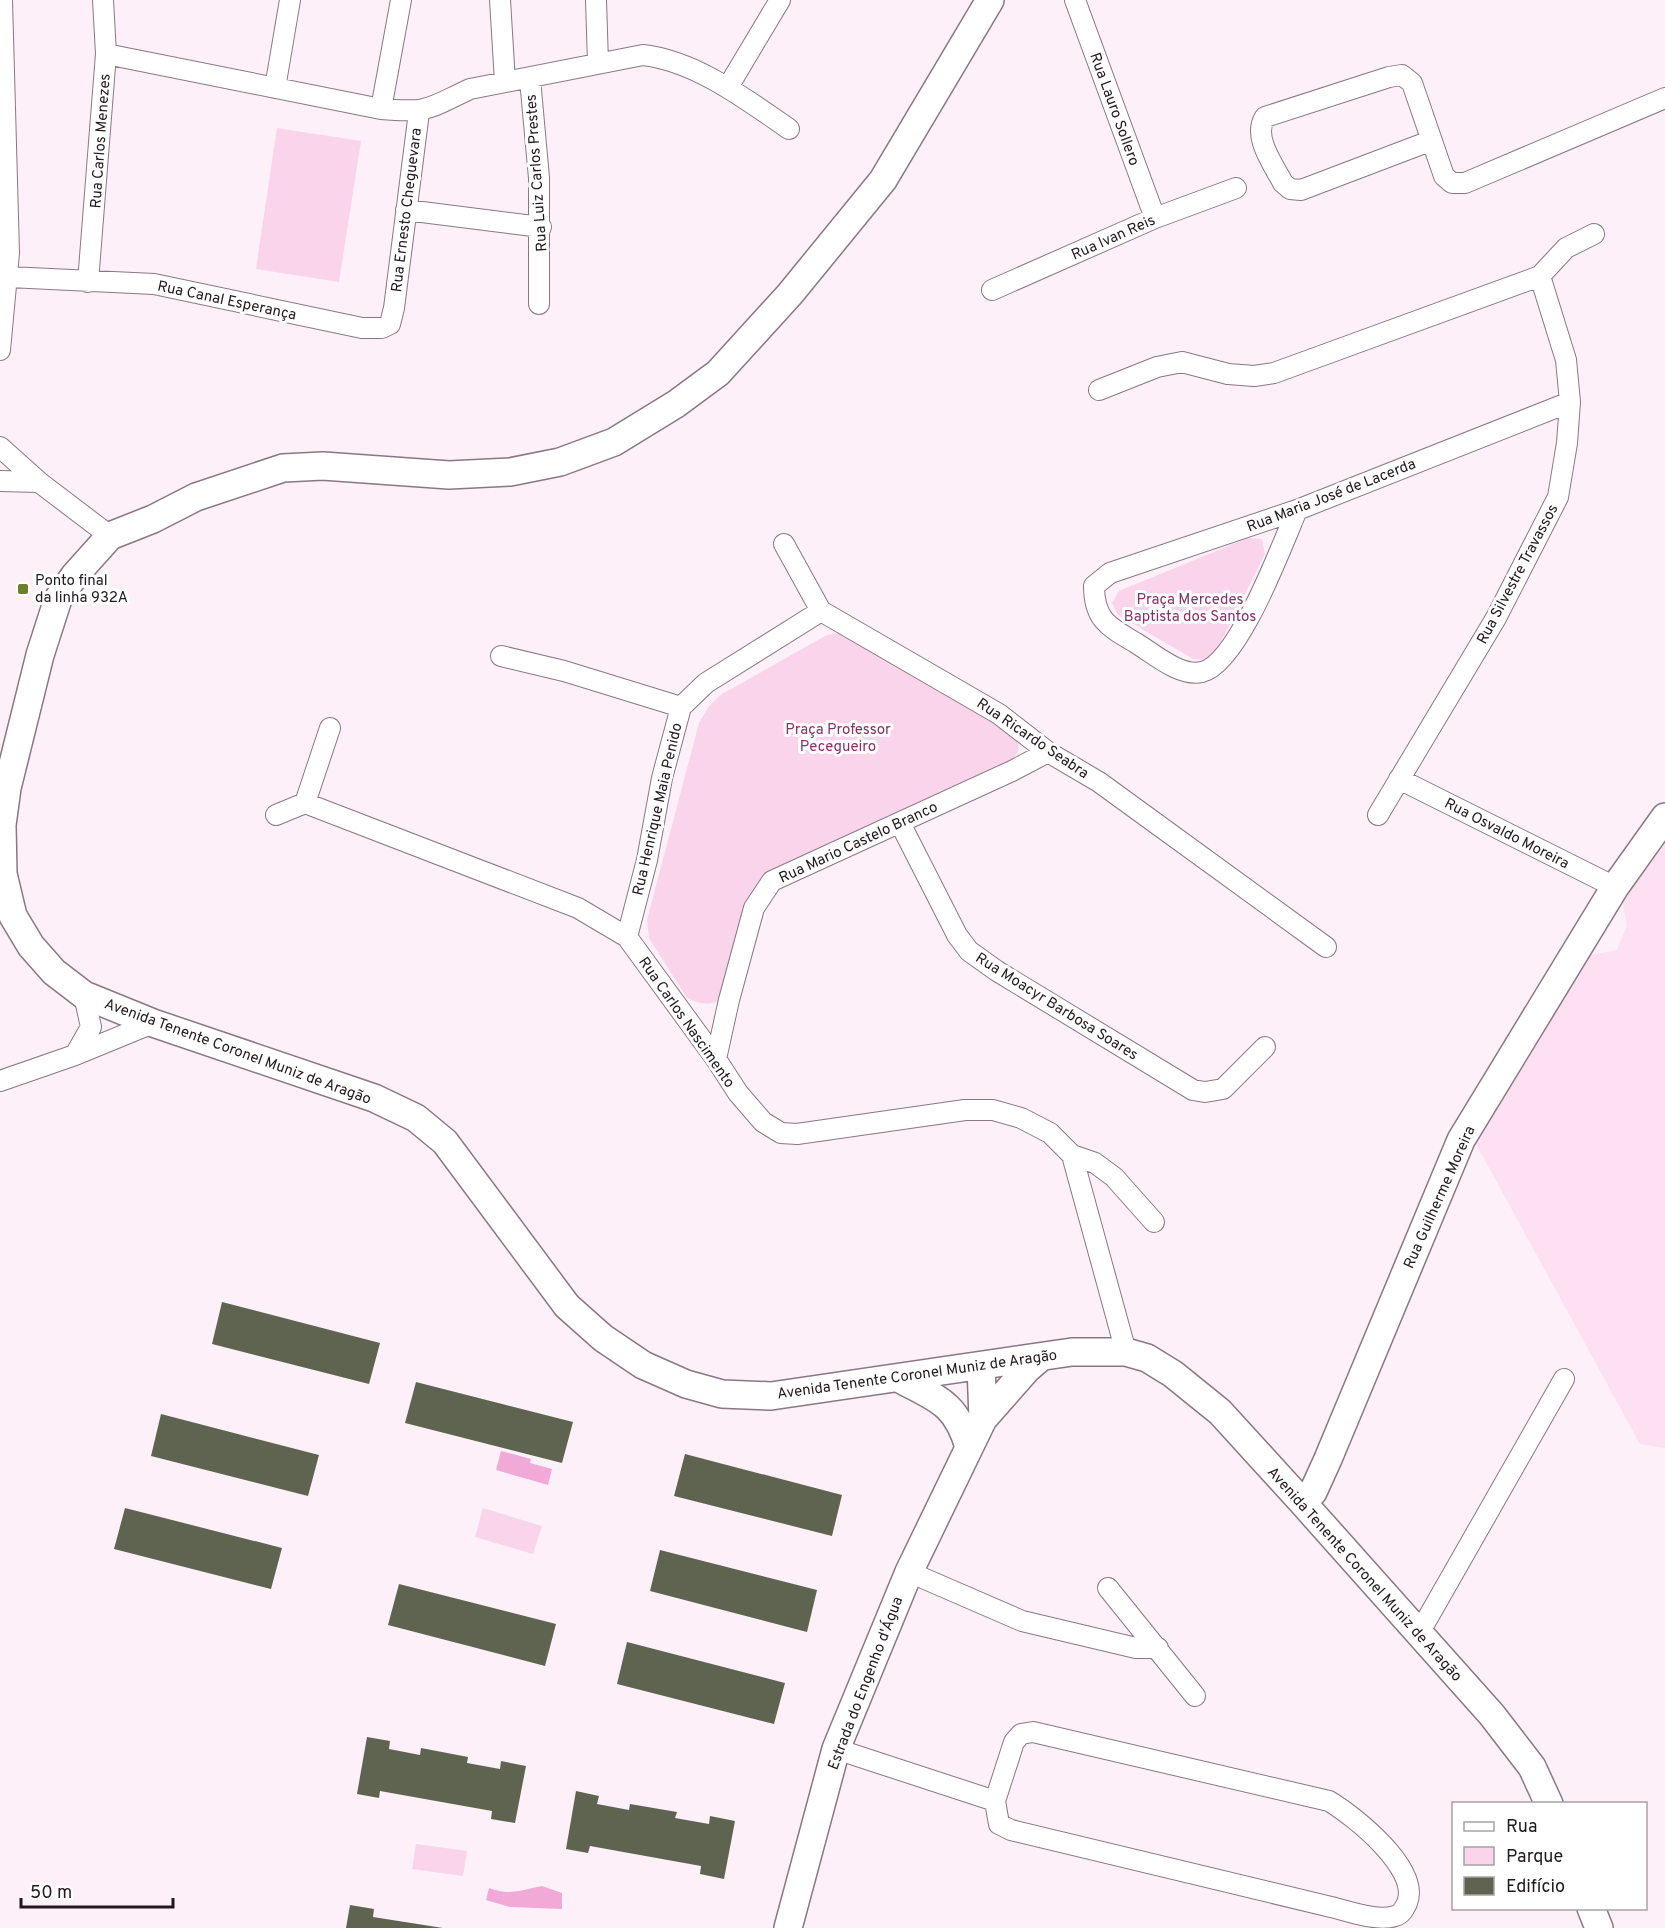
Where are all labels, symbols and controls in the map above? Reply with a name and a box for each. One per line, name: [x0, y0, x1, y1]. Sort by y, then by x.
street label: Rua Lauro Sollero: [1084, 50, 1143, 169]
street label: Rua Carlos Menezes: [87, 73, 116, 209]
street label: Rua Luiz Carlos Prestes: [523, 93, 552, 252]
street label: Rua Ernesto Cheguevara: [388, 127, 427, 293]
street label: Rua Ivan Reis: [1069, 211, 1159, 265]
street label: Rua Canal Esperança: [155, 277, 298, 325]
street label: Rua Maria José de Lacerda: [1244, 455, 1419, 537]
street label: Rua Silvestre Travassos: [1473, 502, 1563, 648]
place label: Ponto final da linha 932A: [35, 572, 128, 608]
marker: Ponto final da linha 932A: [16, 582, 30, 596]
park label: Praça Mercedes Baptista dos Santos: [1124, 591, 1256, 627]
street label: Rua Ricardo Seabra: [973, 695, 1092, 784]
street label: Rua Henrique Maia Penido: [629, 721, 688, 898]
park label: Praça Professor Pecegueiro: [785, 721, 891, 757]
street label: Rua Osvaldo Moreira: [1441, 795, 1572, 874]
street label: Rua Mario Castelo Branco: [776, 798, 941, 889]
street label: Rua Moacyr Barbosa Soares: [971, 949, 1141, 1065]
street label: Rua Carlos Nascimento: [633, 954, 738, 1092]
street label: Avenida Tenente Coronel Muniz de Aragão: [101, 995, 373, 1110]
street label: Rua Guilherme Moreira: [1400, 1123, 1480, 1272]
street label: Avenida Tenente Coronel Muniz de Aragão: [776, 1346, 1058, 1405]
street label: Avenida Tenente Coronel Muniz de Aragão: [1262, 1464, 1465, 1686]
street label: Estrada do Engenho d'Água: [824, 1594, 908, 1773]
legend: [1452, 1802, 1647, 1910]
text: Rua: [1506, 1816, 1537, 1839]
text: Parque: [1506, 1846, 1563, 1869]
scale bar: [21, 1871, 172, 1909]
text: Edifício: [1506, 1876, 1565, 1899]
text: 50 m: [30, 1882, 72, 1905]

